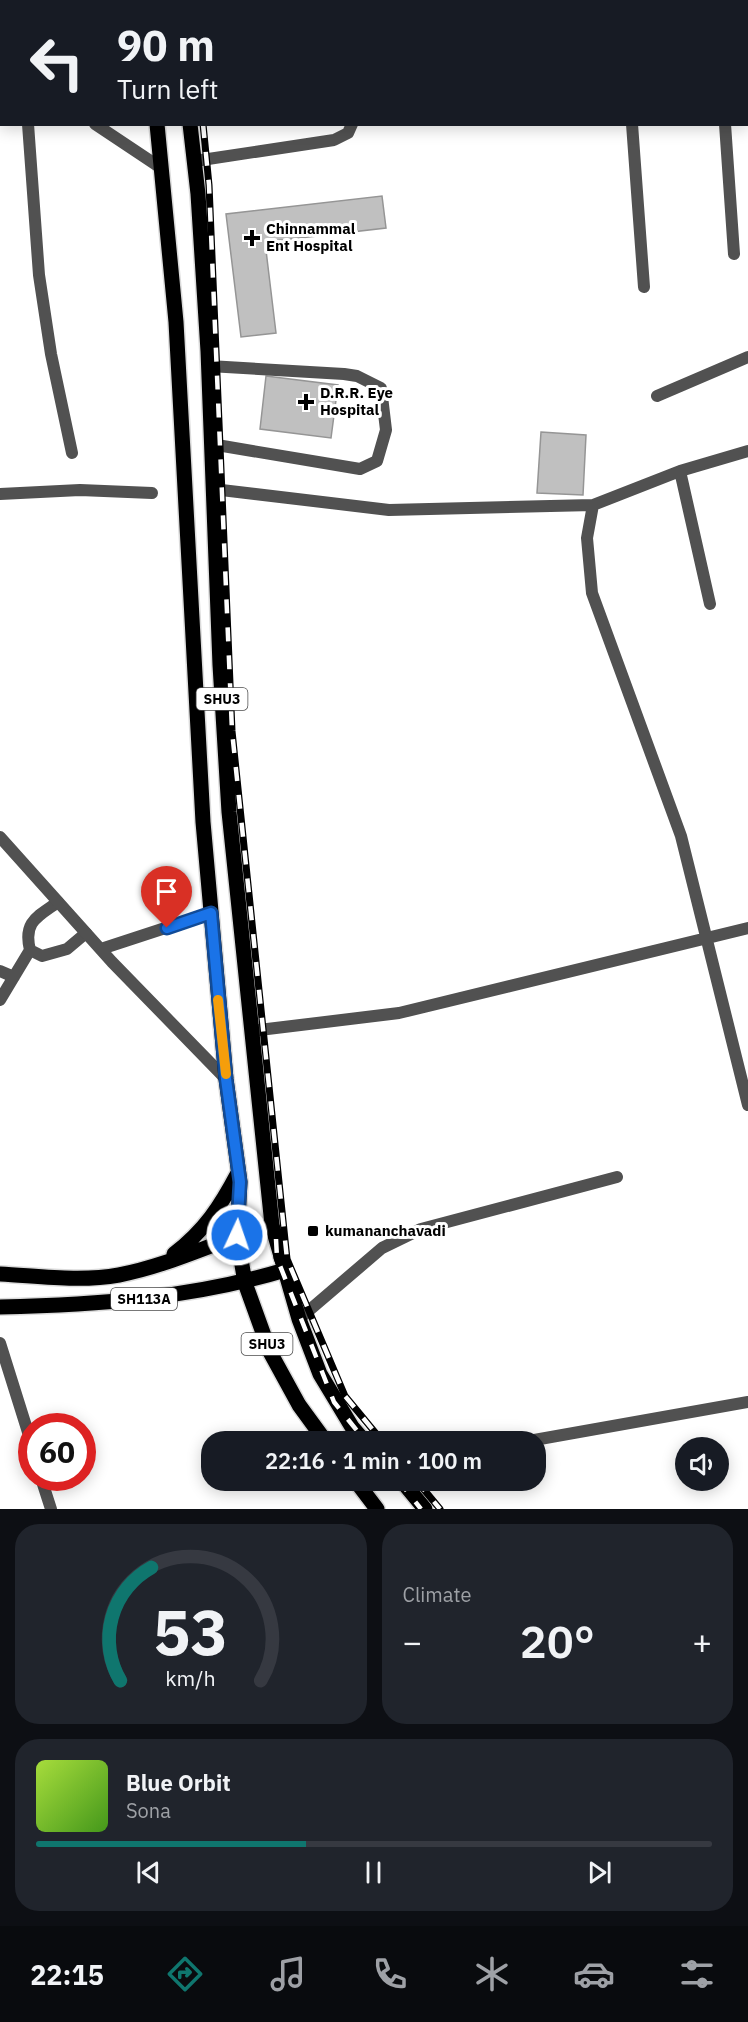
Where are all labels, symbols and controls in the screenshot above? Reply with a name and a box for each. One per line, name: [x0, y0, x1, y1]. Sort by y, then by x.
text: 90 m: [117, 18, 215, 73]
icon: left: [18, 24, 96, 102]
text: Turn left: [117, 71, 218, 106]
place label: Chinnammal Ent Hospital: [266, 219, 356, 255]
marker: Chinnammal Ent Hospital: [243, 229, 261, 247]
place label: D.R.R. Eye Hospital: [320, 383, 393, 419]
marker: D.R.R. Eye Hospital: [297, 393, 315, 411]
road number: SHU3: [196, 688, 248, 710]
pin: [141, 866, 192, 928]
icon: arrive: [150, 875, 183, 908]
position arrow: [205, 1203, 269, 1267]
place label: kumananchavadi: [325, 1221, 446, 1240]
marker: kumananchavadi: [306, 1224, 320, 1238]
road number: SH113A: [111, 1288, 177, 1310]
road number: SHU3: [242, 1333, 292, 1355]
speed limit sign: 60: [18, 1413, 96, 1491]
map controls: [675, 1437, 729, 1491]
button: sound: [675, 1437, 729, 1491]
text: 22:16 · 1 min · 100 m: [265, 1446, 482, 1475]
text: Climate: [403, 1581, 471, 1608]
text: 53: [153, 1591, 228, 1672]
text: 20°: [520, 1612, 595, 1670]
text: −: [403, 1620, 422, 1663]
text: +: [692, 1620, 712, 1663]
text: km/h: [166, 1664, 216, 1692]
text: Blue Orbit: [126, 1768, 231, 1797]
text: Sona: [126, 1797, 171, 1824]
icon: previous: [132, 1856, 165, 1889]
icon: pause: [357, 1856, 390, 1889]
icon: next: [583, 1856, 616, 1889]
icon: directions: [164, 1953, 206, 1995]
icon: music: [267, 1953, 309, 1995]
icon: phone: [369, 1953, 411, 1995]
icon: climate: [471, 1953, 513, 1995]
icon: car: [573, 1953, 615, 1995]
icon: filters: [676, 1953, 718, 1995]
text: 22:15: [30, 1957, 104, 1992]

